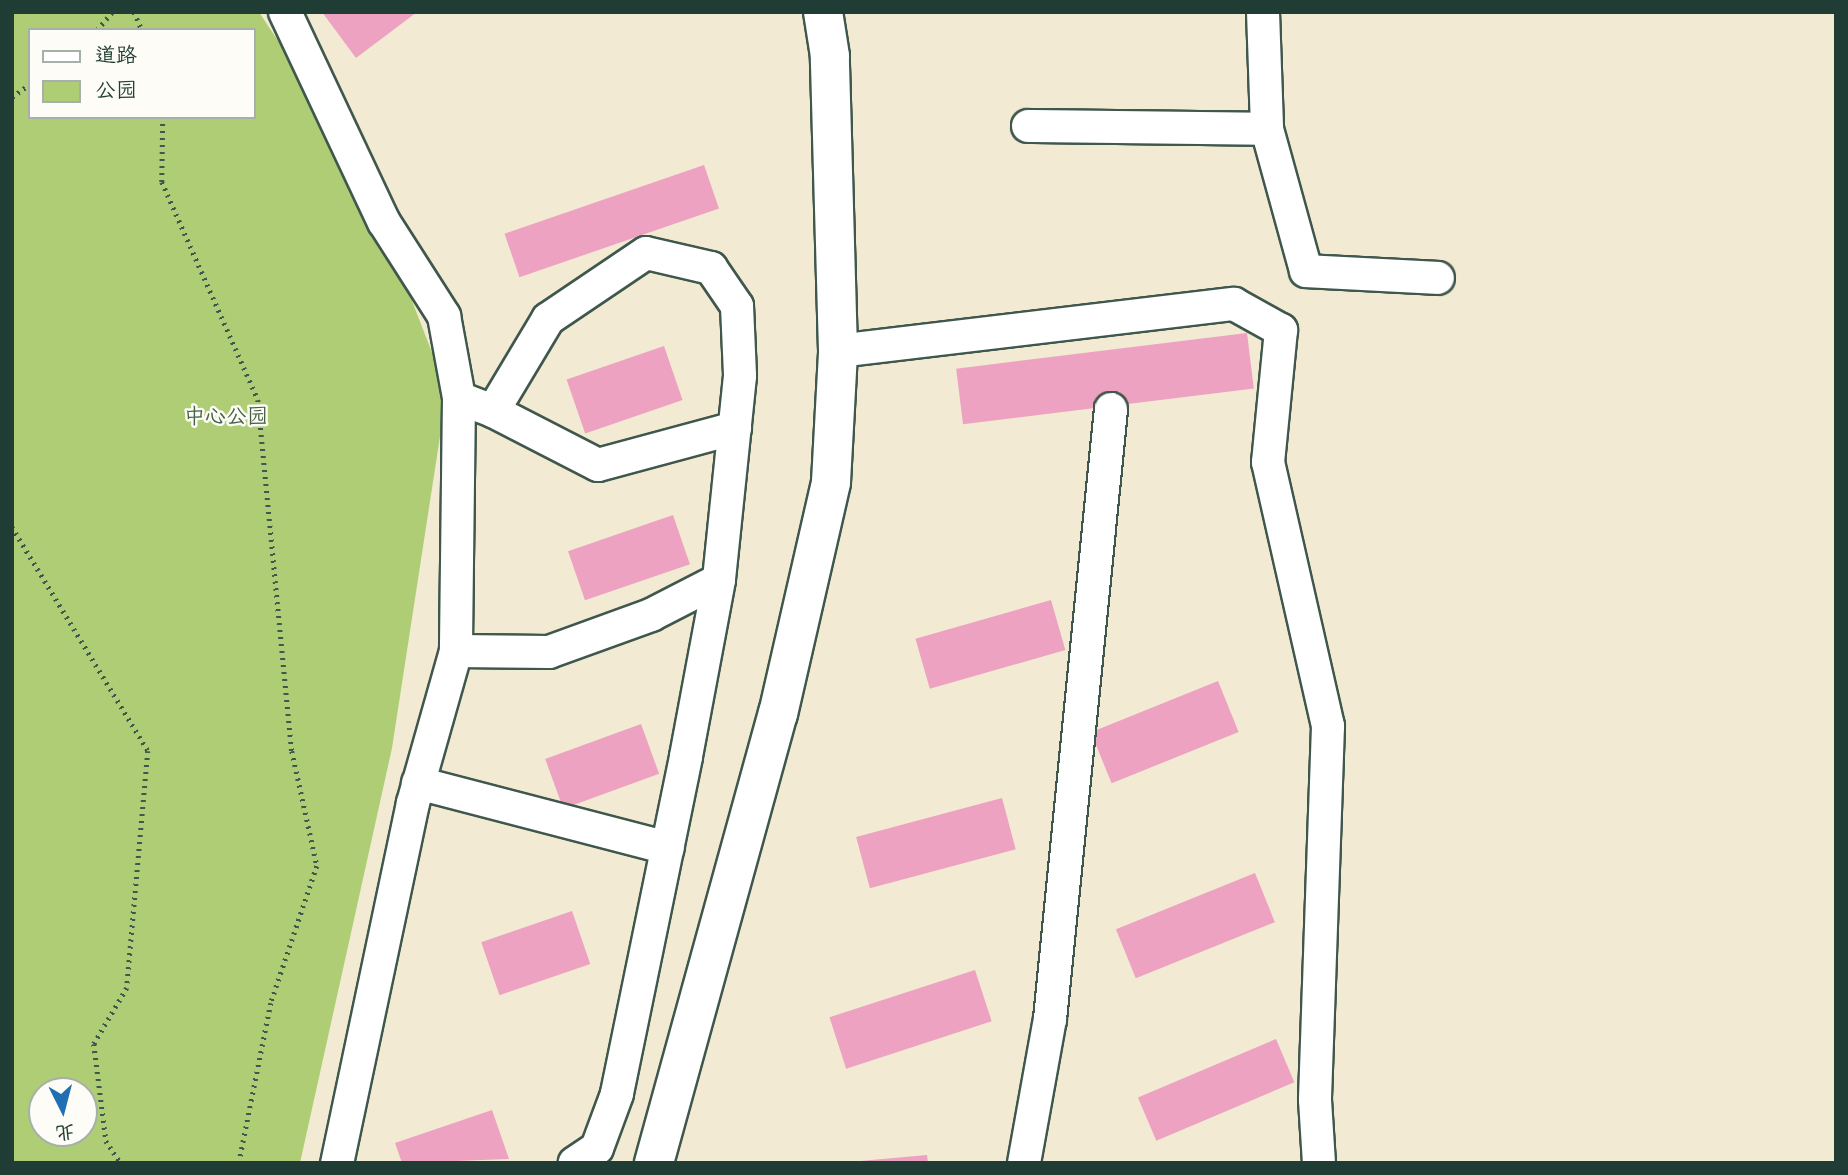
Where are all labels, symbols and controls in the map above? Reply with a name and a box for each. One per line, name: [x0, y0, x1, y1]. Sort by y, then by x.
legend: [28, 28, 256, 119]
text: 道路: [95, 40, 137, 73]
text: 公园: [95, 75, 137, 108]
park label: 中心公园: [184, 405, 268, 431]
north arrow: [28, 1077, 98, 1147]
text: 北: [54, 1115, 76, 1147]

